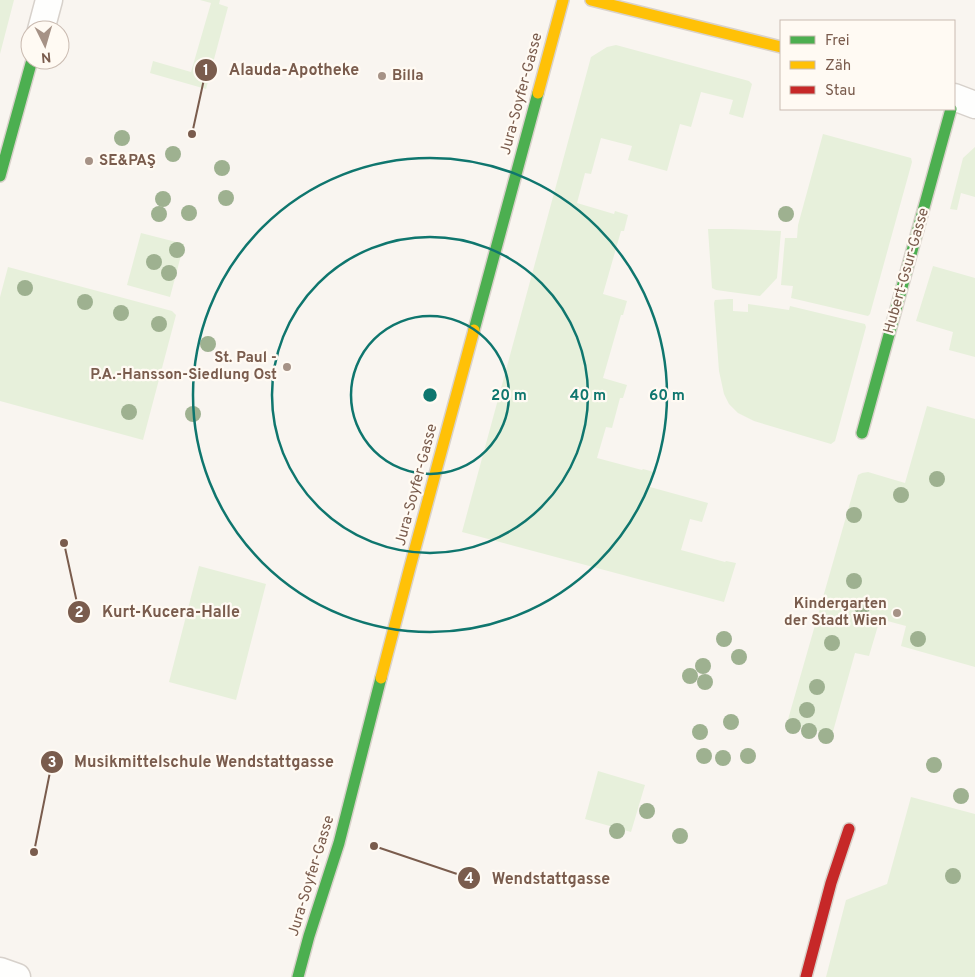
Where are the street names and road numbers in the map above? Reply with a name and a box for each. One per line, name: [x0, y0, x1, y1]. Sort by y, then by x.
street label: Jura-Soyfer-Gasse: [497, 31, 547, 157]
street label: Hubert-Gsur-Gasse: [880, 206, 934, 336]
street label: Jura-Soyfer-Gasse: [392, 422, 442, 548]
street label: Jura-Soyfer-Gasse: [285, 813, 339, 939]

